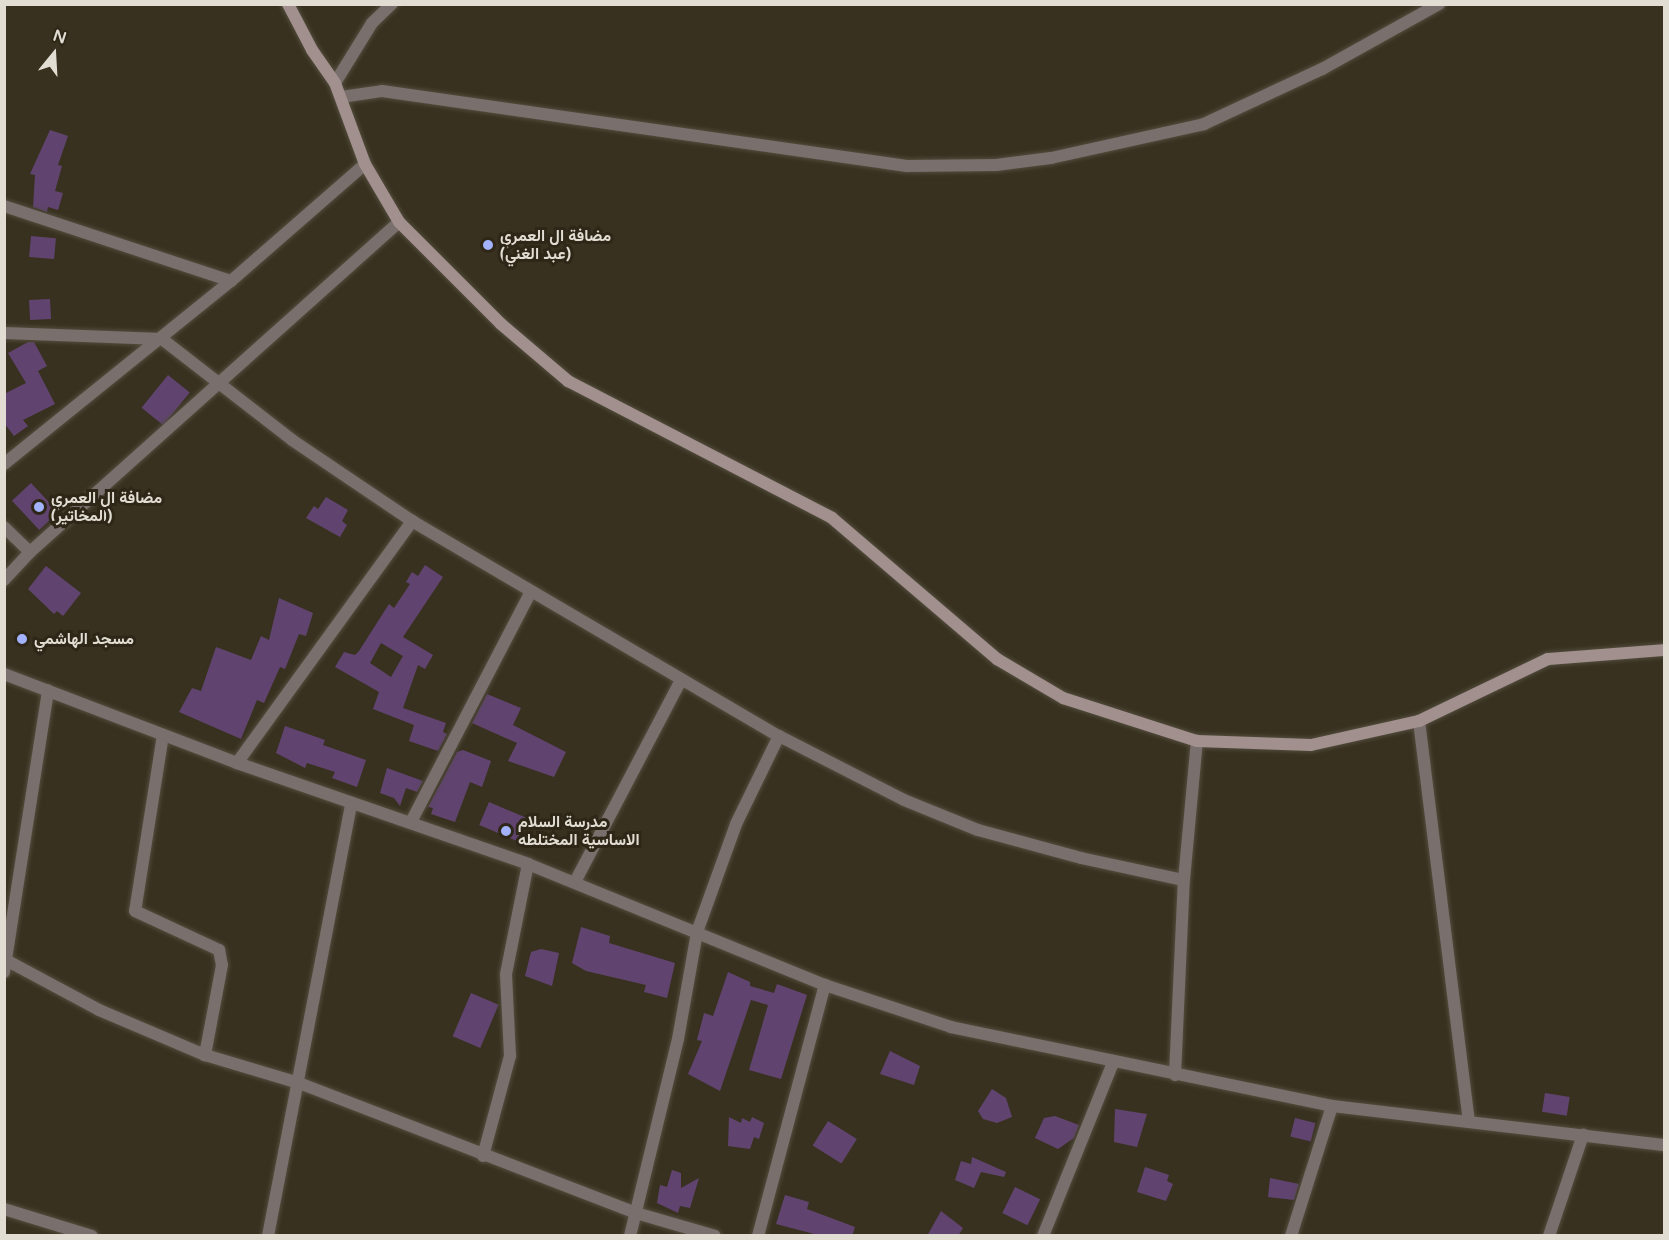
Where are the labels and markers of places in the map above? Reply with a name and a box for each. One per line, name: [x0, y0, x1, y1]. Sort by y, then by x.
place label: مضافة ال العمري (عبد الغني): [500, 226, 611, 264]
marker: مضافة ال العمري (عبد الغني): [481, 238, 495, 252]
place label: مضافة ال العمري (المخاتير): [51, 488, 162, 526]
marker: مضافة ال العمري (المخاتير): [32, 500, 46, 514]
place label: مسجد الهاشمي: [34, 629, 134, 649]
marker: مسجد الهاشمي: [15, 632, 29, 646]
place label: مدرسة السلام الاساسية المختلطه: [518, 812, 640, 850]
marker: مدرسة السلام الاساسية المختلطه: [499, 824, 513, 838]

